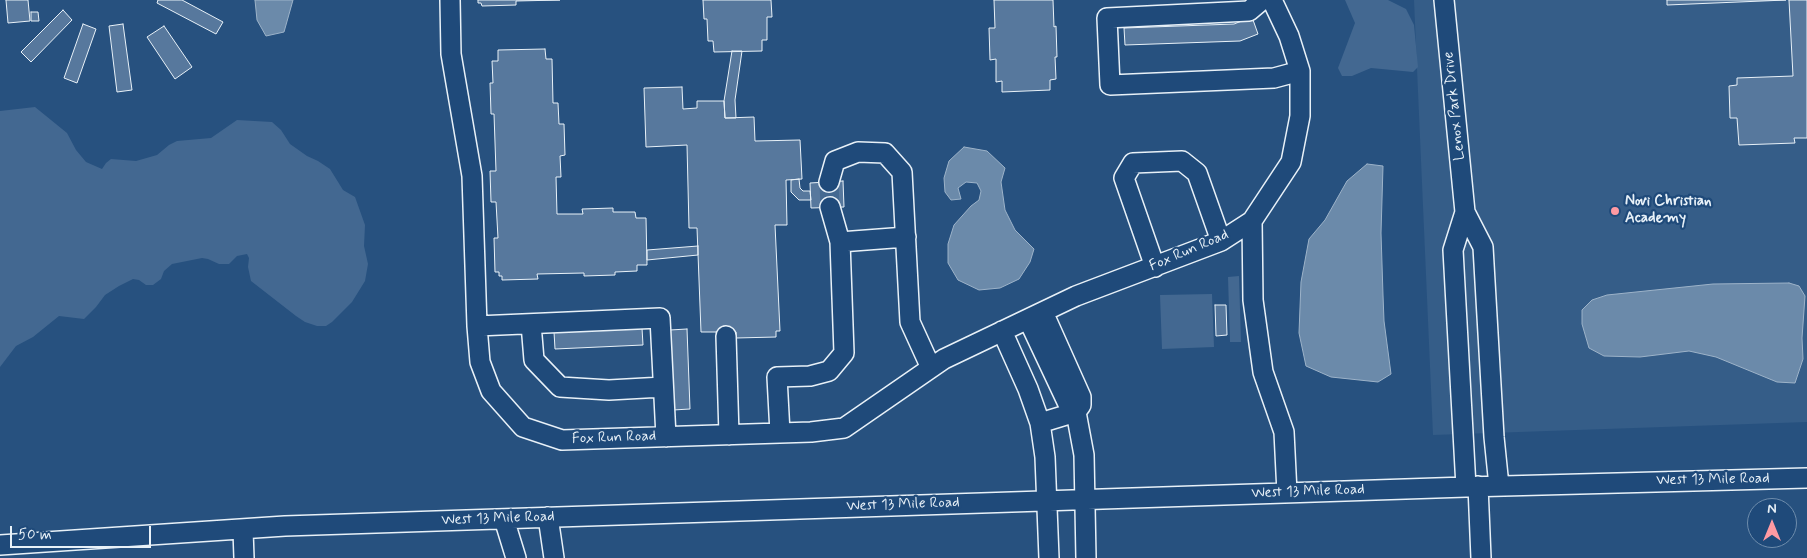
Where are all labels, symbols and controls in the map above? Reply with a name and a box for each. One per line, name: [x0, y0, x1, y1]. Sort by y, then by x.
street label: Lenox Park Drive: [1440, 51, 1470, 161]
place label: Novi Christian Academy: [1625, 193, 1712, 228]
marker: Novi Christian Academy: [1609, 205, 1621, 217]
street label: Fox Run Road: [1147, 226, 1231, 276]
street label: Fox Run Road: [572, 428, 656, 448]
street label: West 13 Mile Road: [1656, 470, 1770, 490]
street label: West 13 Mile Road: [1251, 481, 1365, 503]
street label: West 13 Mile Road: [846, 494, 960, 516]
north arrow: [1747, 498, 1797, 548]
text: N: [1767, 500, 1777, 518]
street label: West 13 Mile Road: [441, 508, 555, 530]
scale bar: [12, 516, 154, 548]
text: 50 m: [18, 525, 52, 545]

